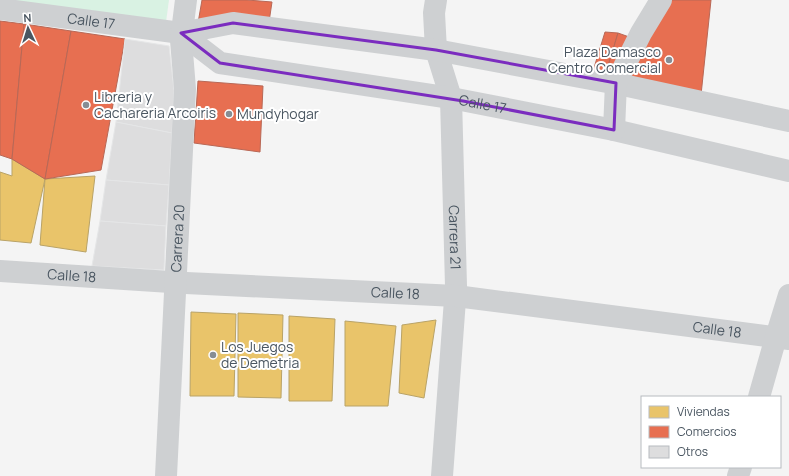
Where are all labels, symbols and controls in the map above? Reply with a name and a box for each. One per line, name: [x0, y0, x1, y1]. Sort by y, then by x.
north arrow: [8, 8, 48, 48]
street label: Calle 17: [66, 8, 116, 33]
text: N: [23, 10, 32, 25]
place label: Plaza Damasco Centro Comercial: [548, 42, 661, 77]
marker: Plaza Damasco Centro Comercial: [664, 55, 674, 65]
place label: Libreria y Cachareria Arcoiris: [94, 87, 216, 122]
street label: Calle 17: [457, 90, 508, 118]
marker: Libreria y Cachareria Arcoiris: [81, 100, 91, 110]
place label: Mundyhogar: [237, 104, 319, 123]
marker: Mundyhogar: [224, 109, 234, 119]
street label: Carrera 20: [166, 204, 188, 273]
street label: Carrera 21: [445, 205, 466, 270]
street label: Calle 18: [47, 264, 97, 286]
street label: Calle 18: [370, 282, 420, 303]
street label: Calle 18: [692, 317, 743, 342]
place label: Los Juegos de Demetria: [221, 337, 299, 372]
marker: Los Juegos de Demetria: [208, 350, 218, 360]
legend: [641, 396, 781, 468]
text: Viviendas: [677, 403, 730, 420]
text: Comercios: [677, 423, 737, 440]
text: Otros: [677, 443, 708, 460]

